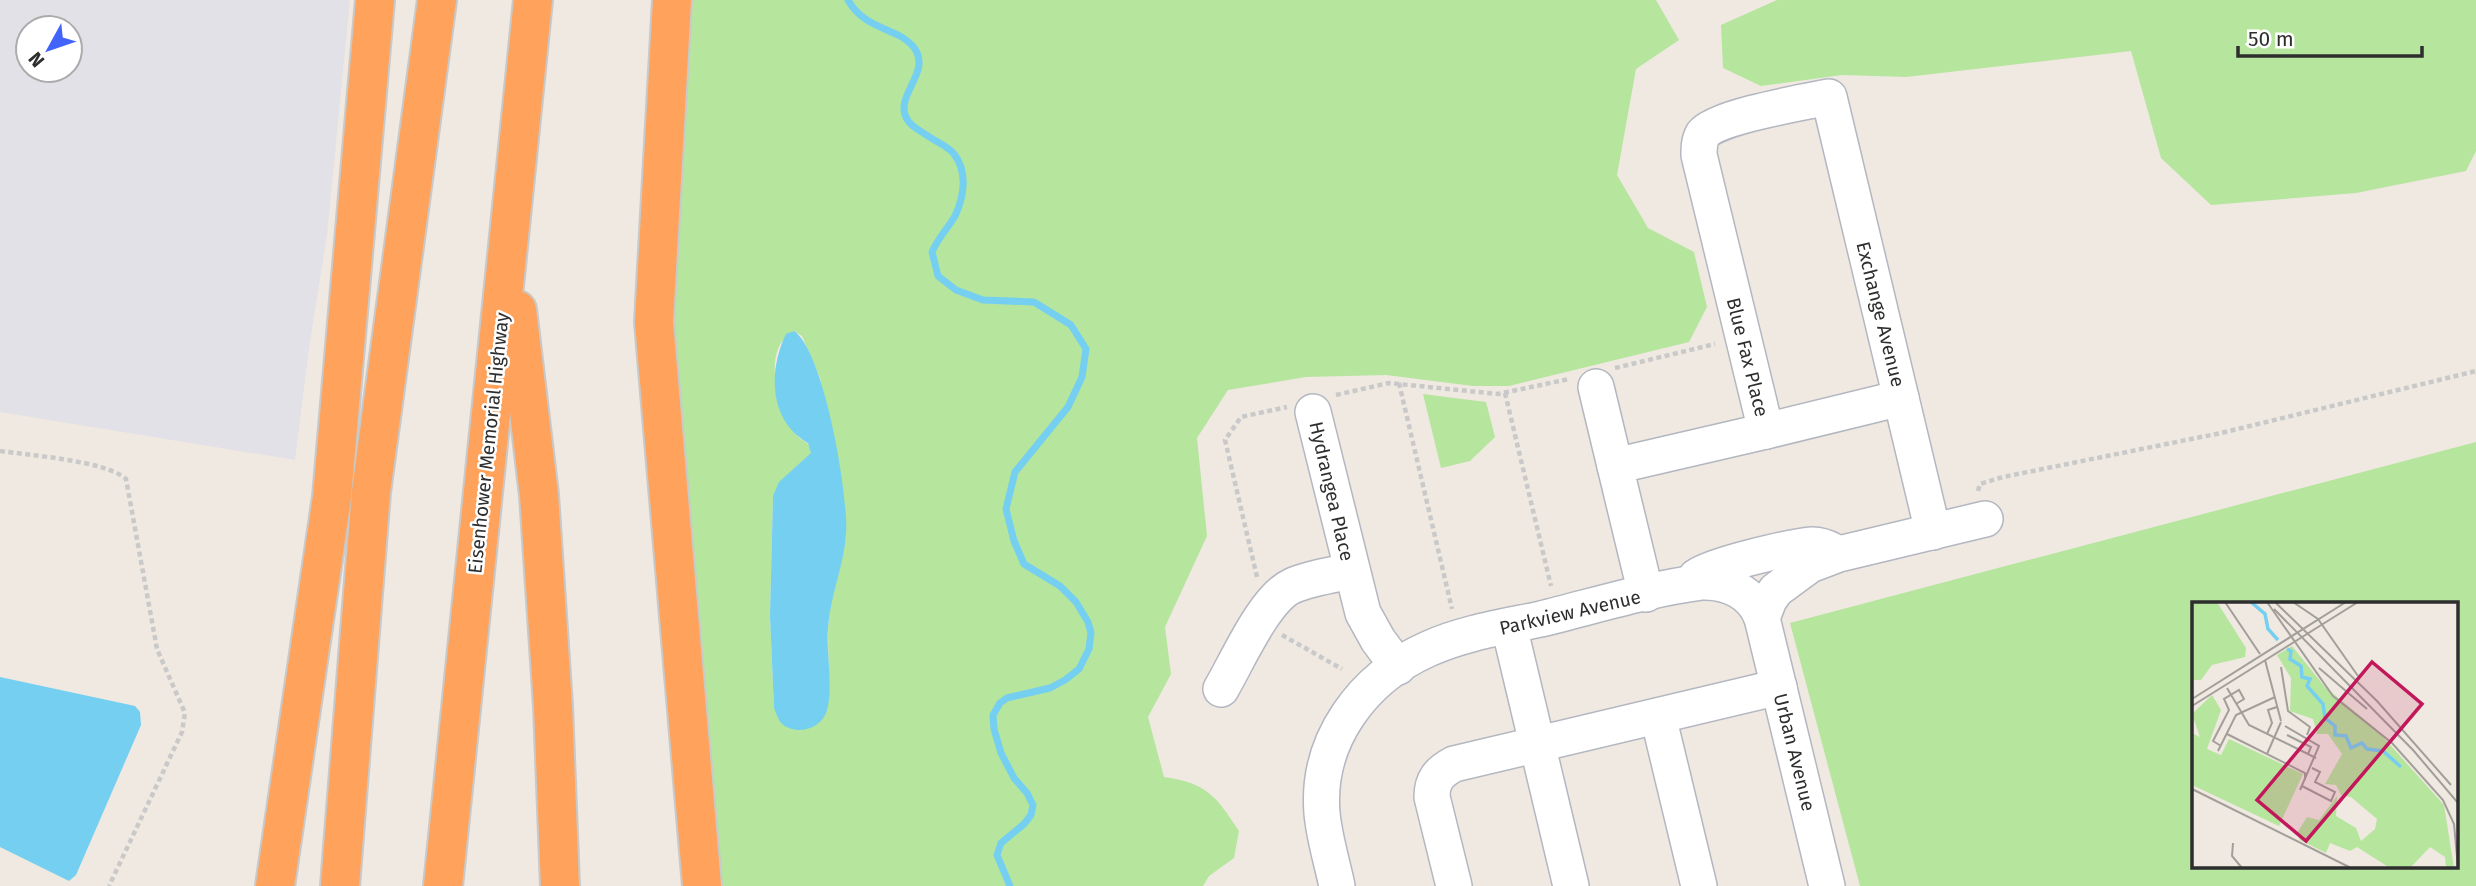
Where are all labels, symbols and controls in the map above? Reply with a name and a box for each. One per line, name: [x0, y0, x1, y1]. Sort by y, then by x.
north arrow: [14, 14, 84, 84]
scale bar: [2238, 14, 2422, 58]
text: 50 m: [2248, 26, 2294, 52]
text: N: [23, 47, 49, 72]
street label: Exchange Avenue: [1851, 239, 1910, 389]
street label: Blue Fax Place: [1722, 295, 1773, 419]
street label: Eisenhower Memorial Highway: [463, 311, 514, 575]
street label: Hydrangea Place: [1304, 419, 1359, 563]
street label: Parkview Avenue: [1497, 585, 1643, 640]
inset map: [2192, 602, 2458, 868]
street label: Urban Avenue: [1769, 691, 1820, 813]

